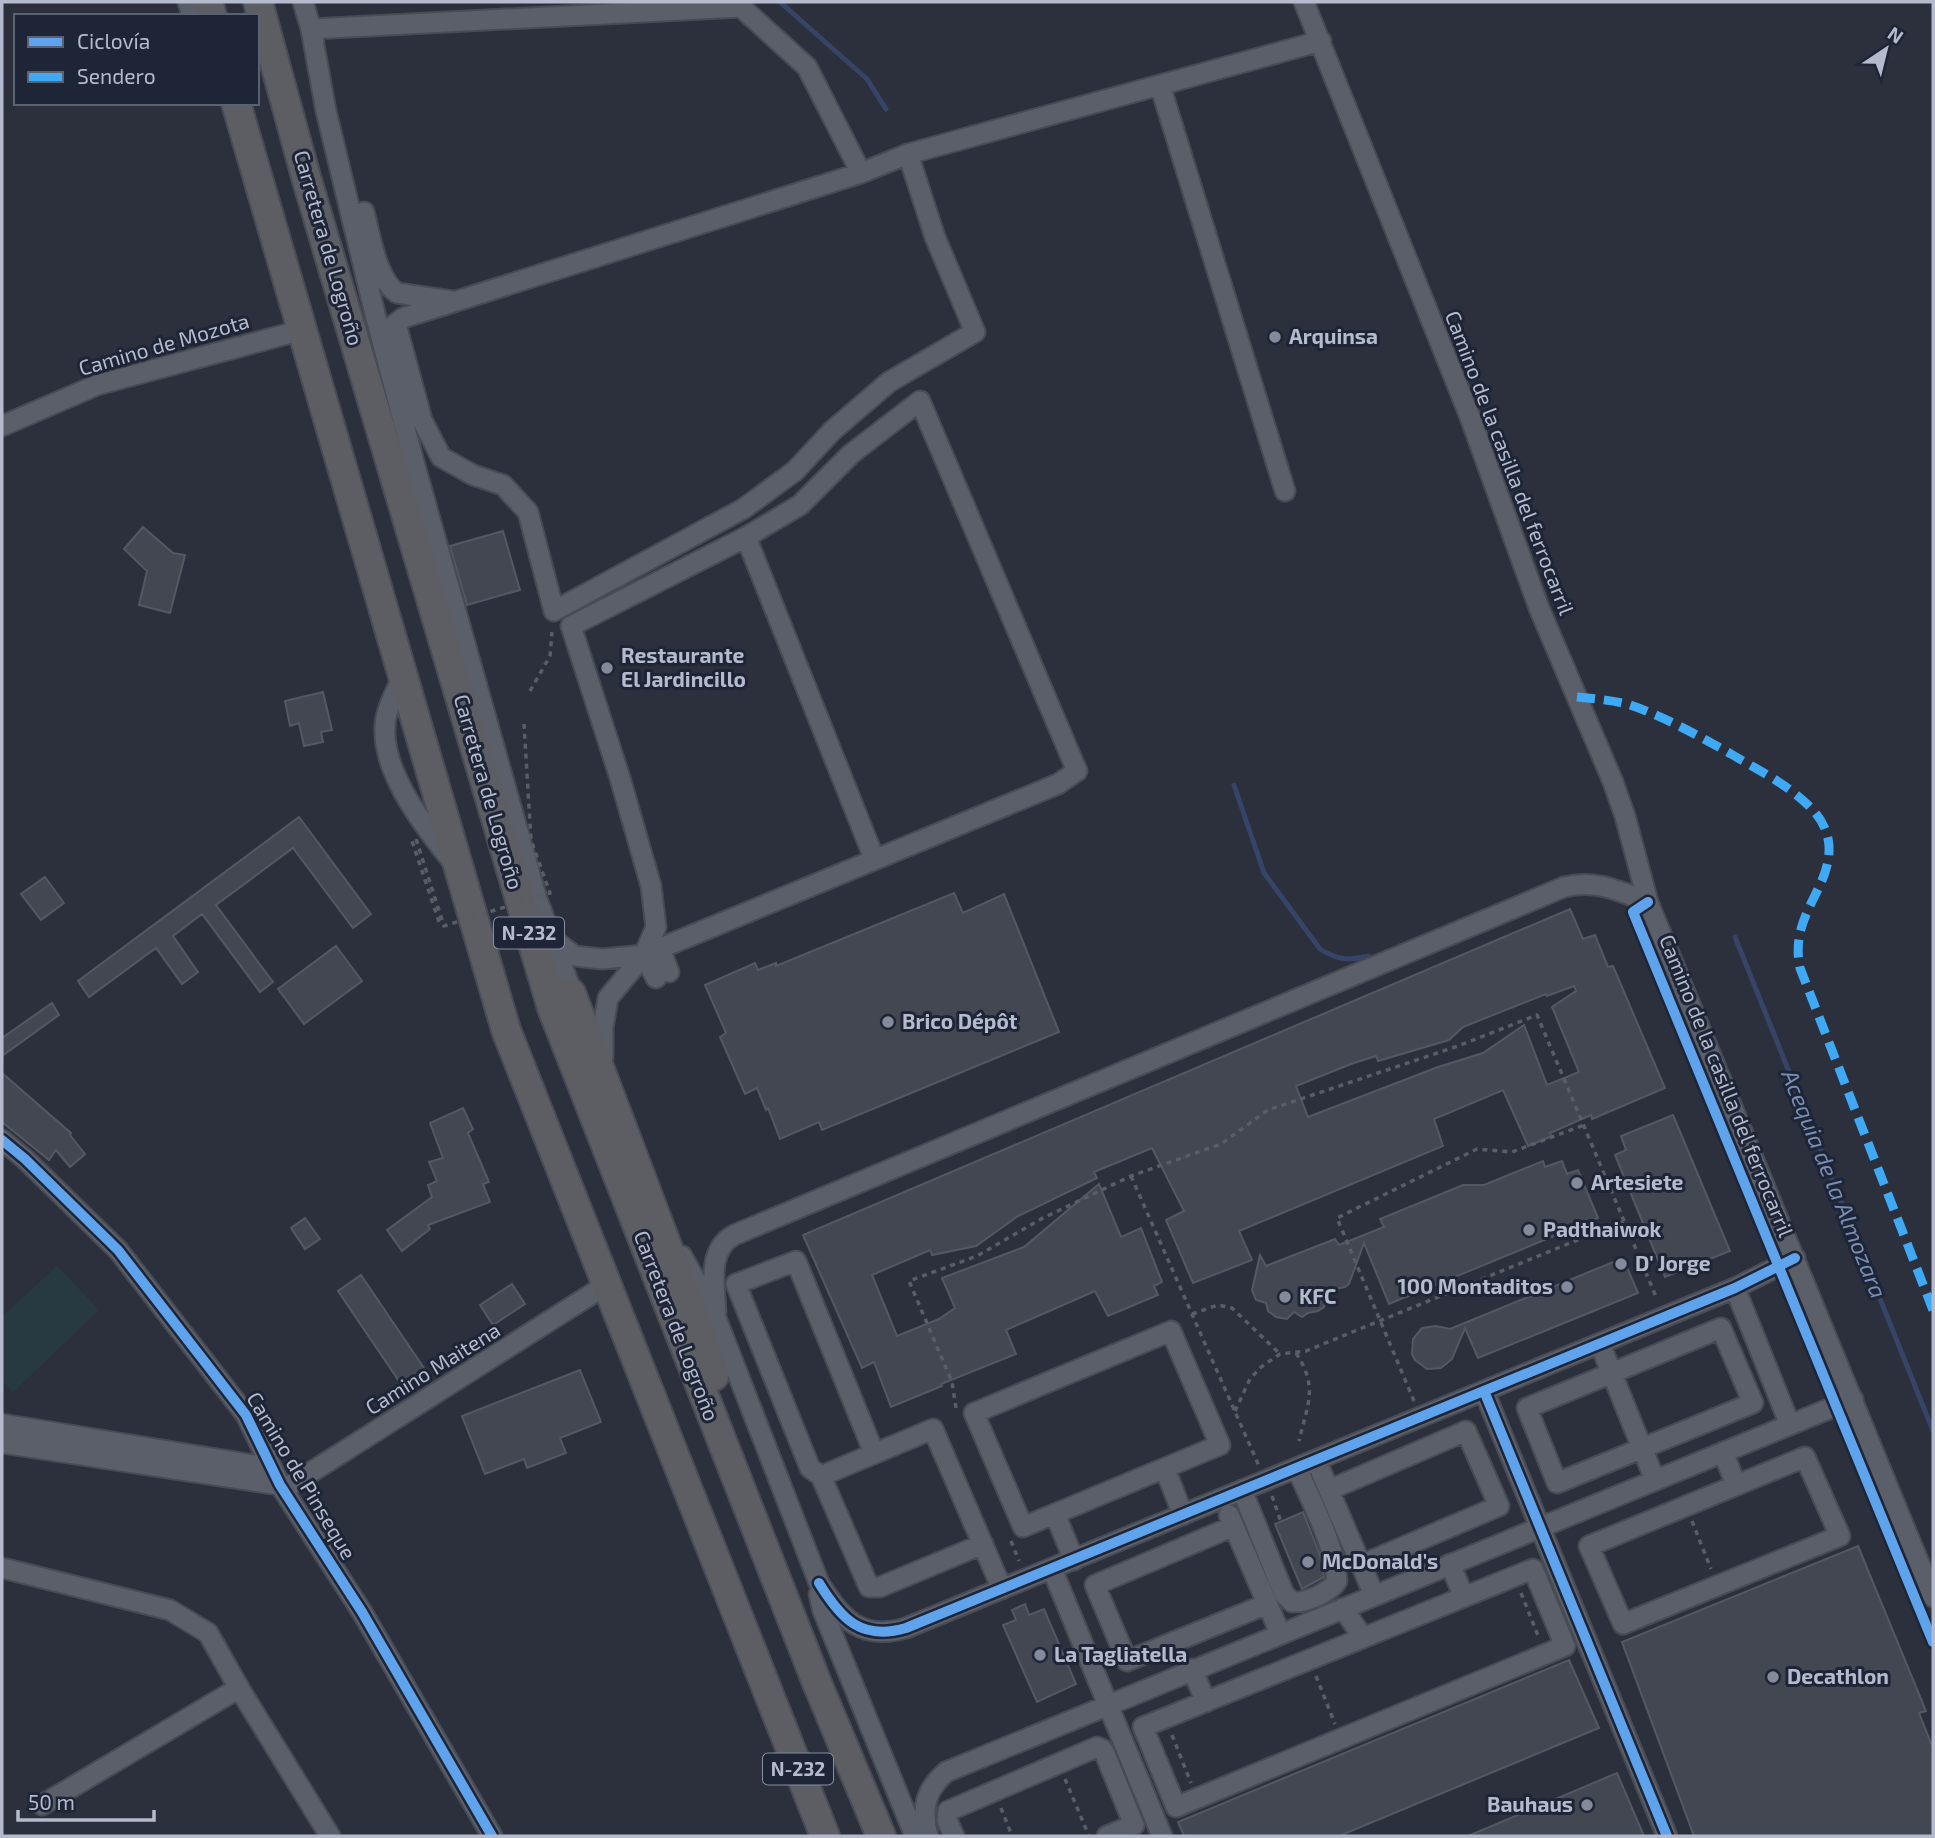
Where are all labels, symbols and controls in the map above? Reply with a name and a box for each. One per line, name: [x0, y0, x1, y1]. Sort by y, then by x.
legend: [14, 14, 259, 105]
north arrow: [1851, 14, 1921, 84]
text: N: [1884, 21, 1908, 48]
text: Ciclovía: [77, 28, 150, 53]
text: Sendero: [77, 63, 156, 88]
street label: Carretera de Logroño: [290, 147, 369, 348]
street label: Camino de Mozota: [75, 307, 252, 380]
street label: Camino de la casilla del ferrocarril: [1441, 307, 1580, 619]
place label: Arquinsa: [1289, 323, 1378, 348]
marker: Arquinsa: [1267, 329, 1283, 345]
place label: Restaurante El Jardincillo: [621, 642, 746, 691]
marker: Restaurante El Jardincillo: [599, 660, 615, 676]
street label: Carretera de Logroño: [450, 691, 529, 892]
road number: N-232: [494, 917, 564, 948]
street label: Camino de la casilla del ferrocarril: [1655, 931, 1800, 1241]
place label: Brico Dépôt: [902, 1008, 1018, 1033]
marker: Brico Dépôt: [880, 1014, 896, 1030]
water label: Acequia de la Almozara: [1776, 1065, 1894, 1302]
place label: Artesiete: [1591, 1169, 1684, 1194]
marker: Artesiete: [1569, 1175, 1585, 1191]
place label: Padthaiwok: [1543, 1216, 1662, 1241]
marker: Padthaiwok: [1521, 1222, 1537, 1238]
street label: Carretera de Logroño: [630, 1227, 725, 1424]
place label: D' Jorge: [1635, 1250, 1711, 1275]
marker: D' Jorge: [1613, 1256, 1629, 1272]
place label: 100 Montaditos: [1398, 1273, 1553, 1298]
marker: 100 Montaditos: [1559, 1279, 1575, 1295]
place label: KFC: [1299, 1283, 1336, 1308]
marker: KFC: [1277, 1289, 1293, 1305]
street label: Camino Maitena: [360, 1316, 504, 1419]
street label: Camino de Pinseque: [242, 1387, 362, 1563]
place label: McDonald's: [1322, 1548, 1438, 1573]
marker: McDonald's: [1300, 1554, 1316, 1570]
place label: La Tagliatella: [1054, 1641, 1187, 1666]
marker: La Tagliatella: [1032, 1647, 1048, 1663]
place label: Decathlon: [1787, 1663, 1889, 1688]
marker: Decathlon: [1765, 1669, 1781, 1685]
road number: N-232: [763, 1754, 833, 1784]
scale bar: [18, 1778, 154, 1822]
text: 50 m: [28, 1789, 75, 1814]
place label: Bauhaus: [1487, 1791, 1573, 1816]
marker: Bauhaus: [1579, 1797, 1595, 1813]

